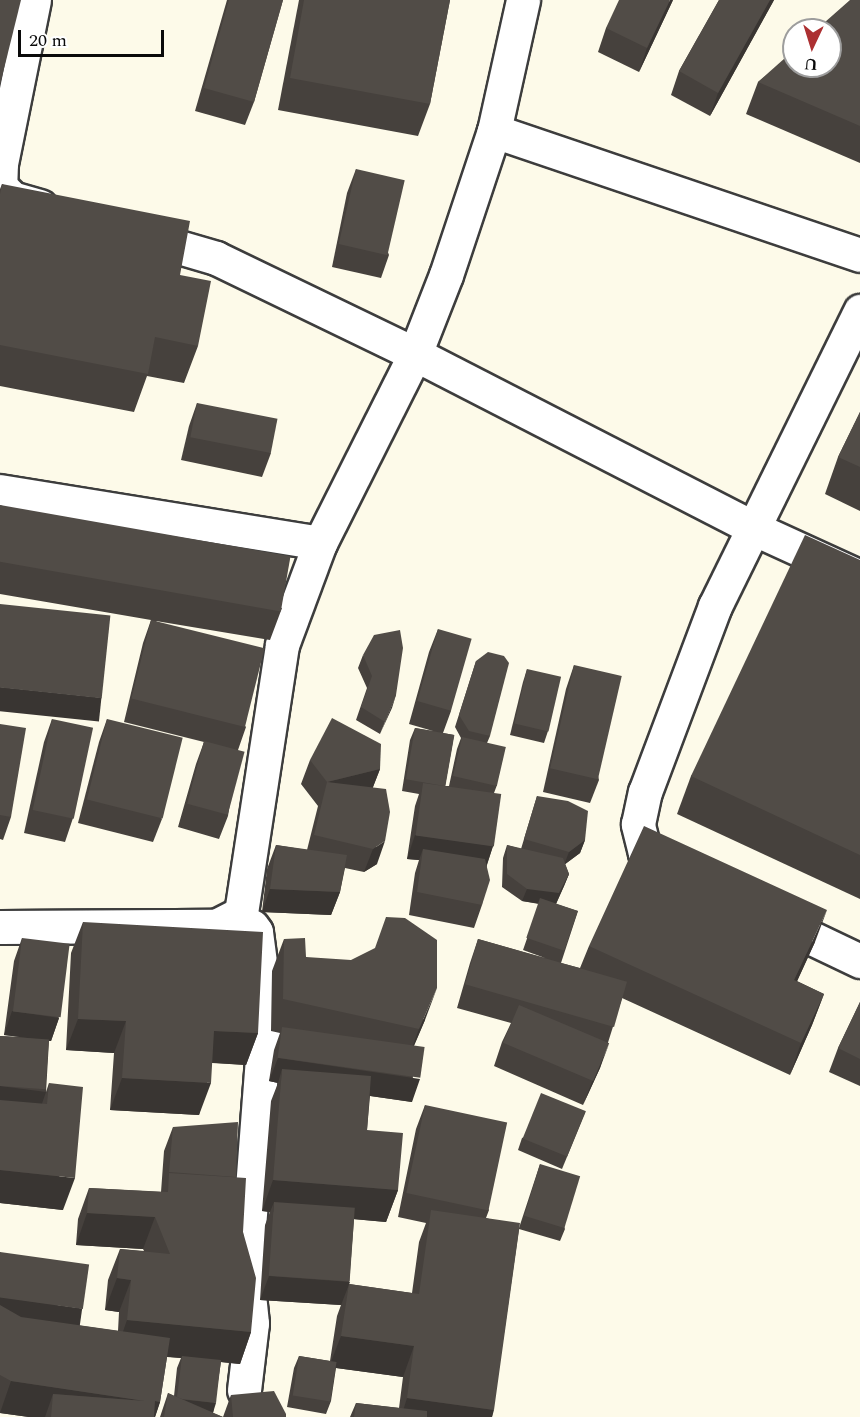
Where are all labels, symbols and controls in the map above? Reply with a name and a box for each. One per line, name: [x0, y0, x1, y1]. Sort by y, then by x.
scale bar: [21, 18, 166, 56]
north arrow: [782, 18, 842, 78]
text: 20 m: [29, 27, 67, 54]
text: U: [803, 52, 818, 76]

